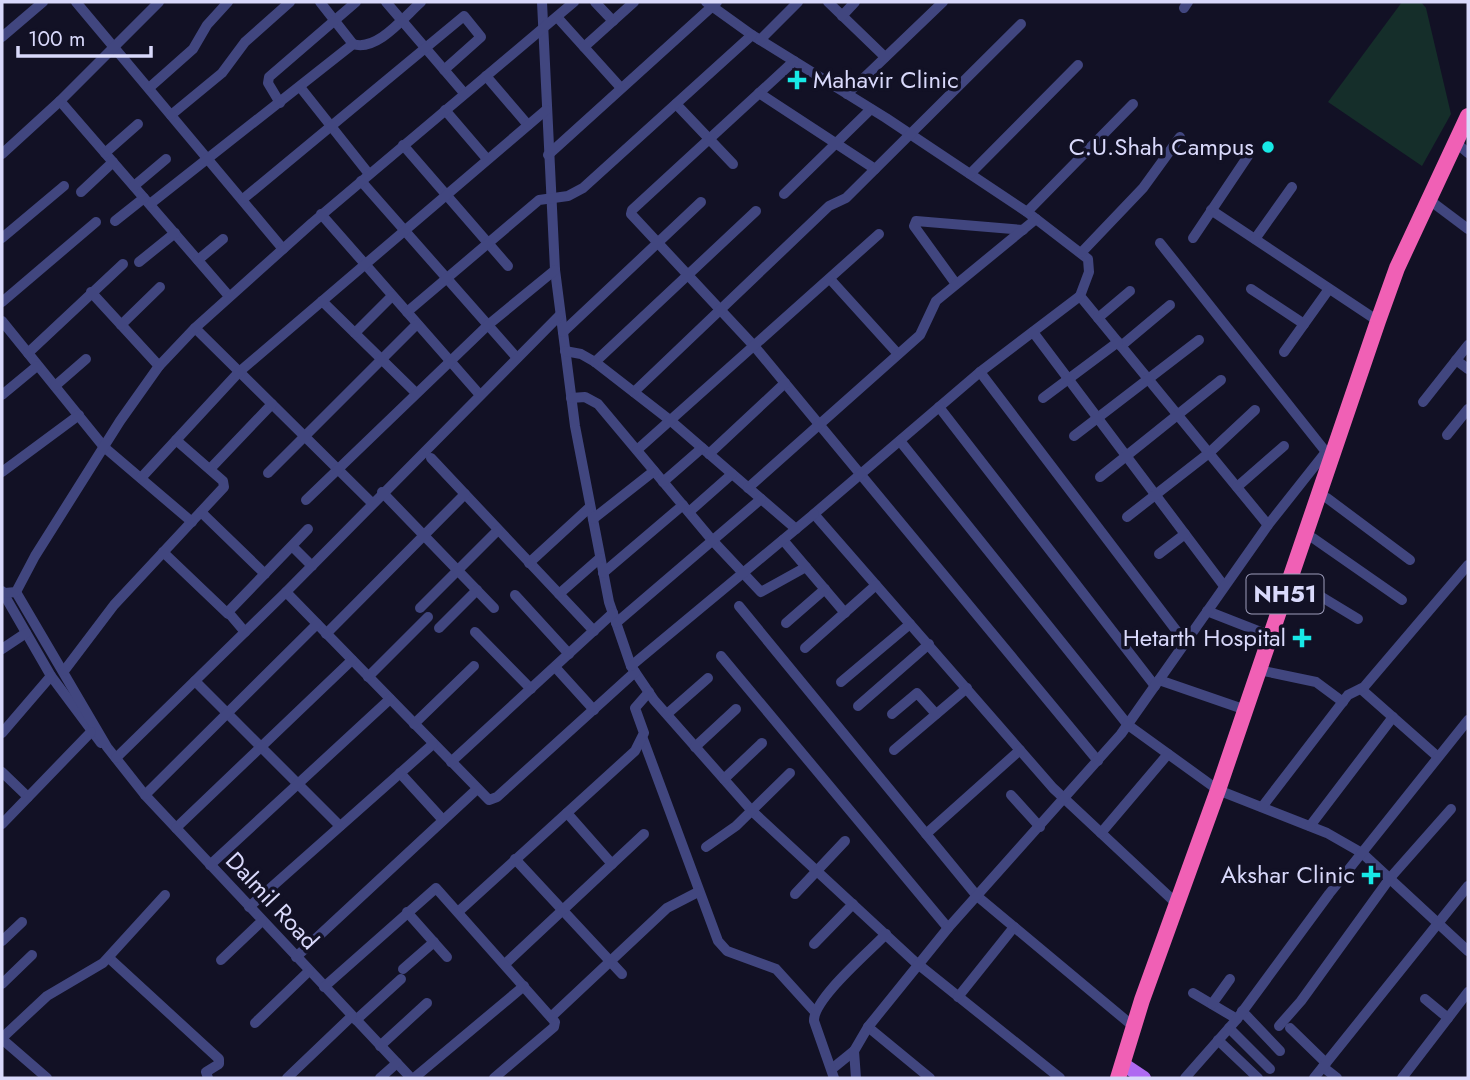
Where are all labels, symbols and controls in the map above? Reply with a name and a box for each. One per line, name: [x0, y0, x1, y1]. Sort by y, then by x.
scale bar: [18, 14, 150, 58]
text: 100 m: [28, 24, 85, 54]
place label: Mahavir Clinic: [813, 62, 959, 97]
marker: Mahavir Clinic: [787, 70, 807, 90]
place label: C.U.Shah Campus: [1069, 129, 1254, 164]
marker: C.U.Shah Campus: [1260, 139, 1276, 155]
road number: NH51: [1246, 574, 1324, 614]
place label: Hetarth Hospital: [1123, 620, 1286, 655]
marker: Hetarth Hospital: [1292, 628, 1312, 648]
street label: Dalmil Road: [218, 844, 327, 958]
place label: Akshar Clinic: [1221, 857, 1355, 892]
marker: Akshar Clinic: [1361, 865, 1381, 885]

